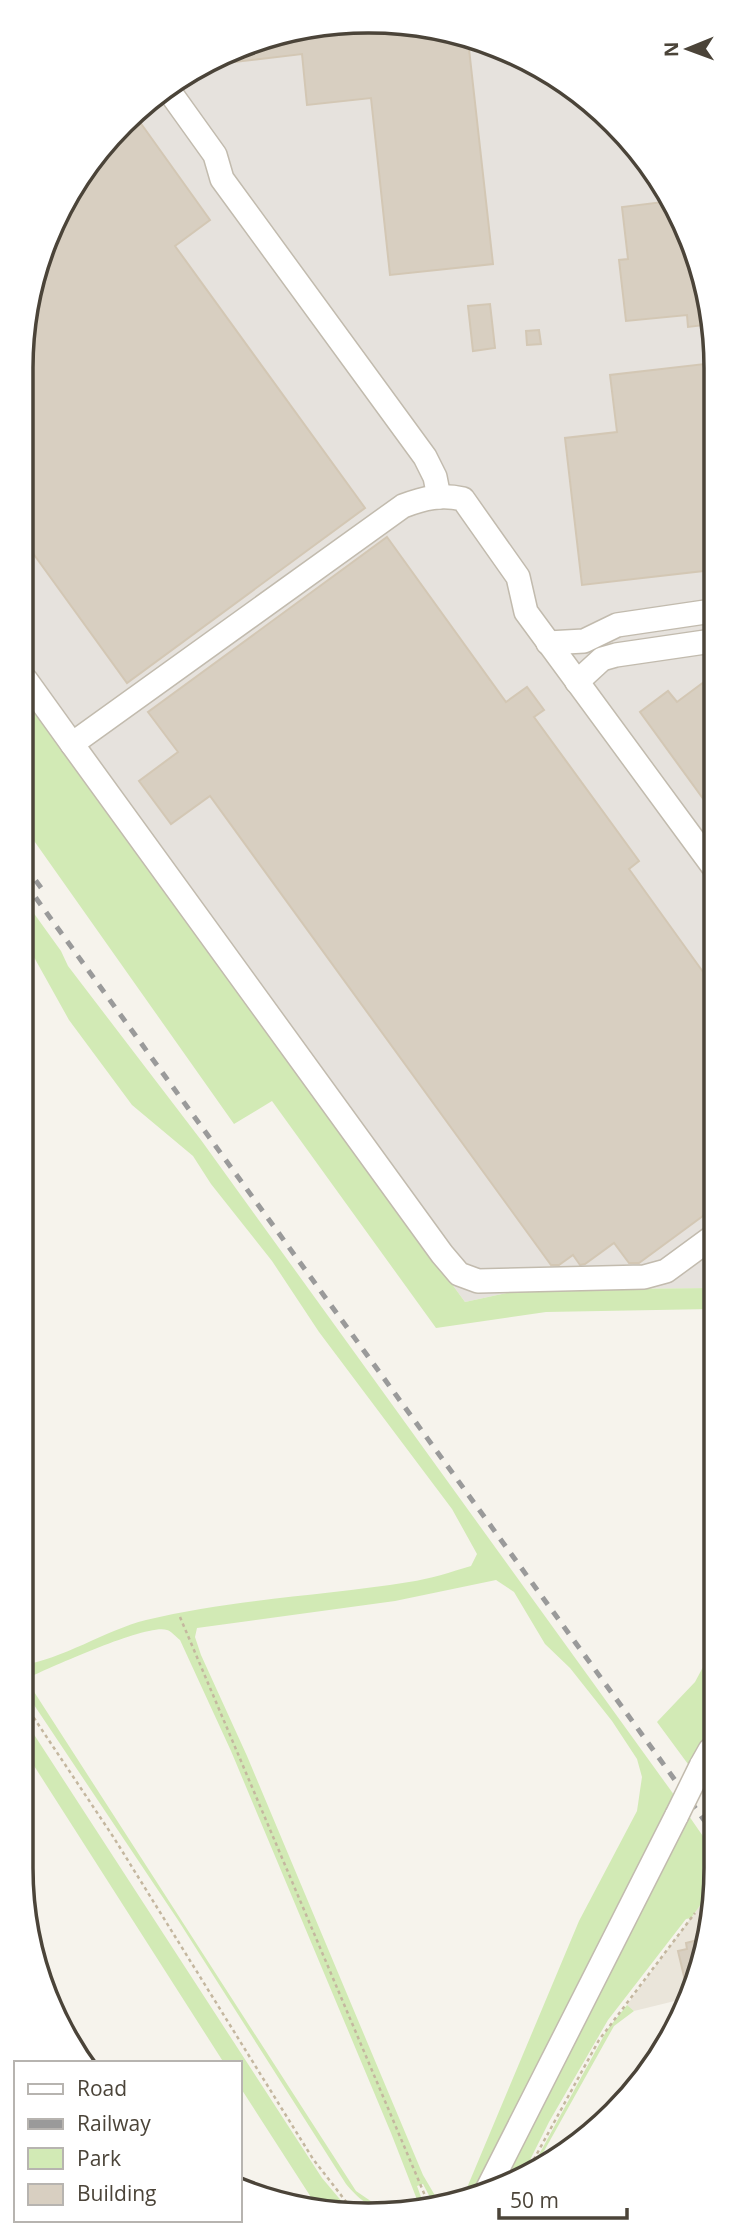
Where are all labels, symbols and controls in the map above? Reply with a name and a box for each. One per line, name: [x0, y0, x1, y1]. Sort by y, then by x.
north arrow: [653, 14, 723, 84]
text: N: [658, 41, 684, 57]
legend: [14, 2061, 242, 2222]
text: Road: [77, 2074, 127, 2102]
text: Railway: [77, 2109, 151, 2137]
text: Park: [77, 2144, 121, 2172]
scale bar: [499, 2176, 627, 2220]
text: Building: [77, 2179, 156, 2207]
text: 50 m: [510, 2186, 559, 2214]

